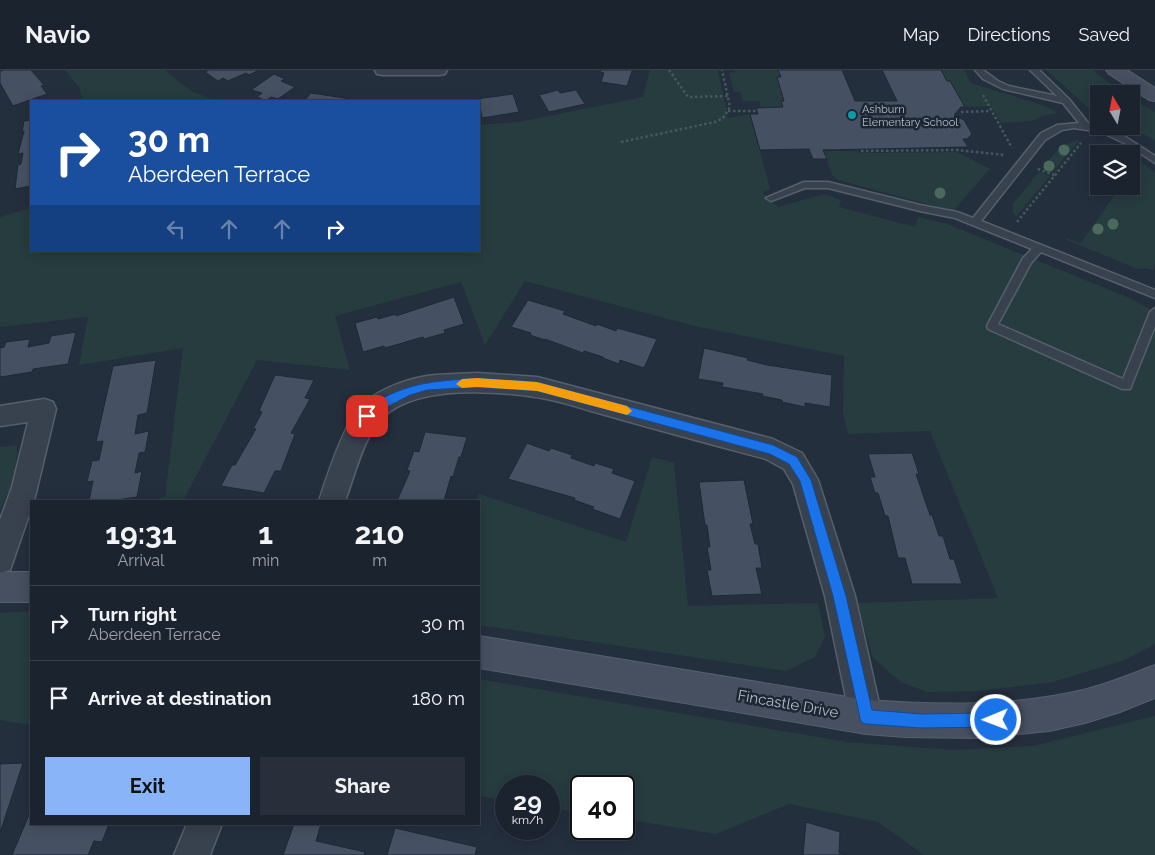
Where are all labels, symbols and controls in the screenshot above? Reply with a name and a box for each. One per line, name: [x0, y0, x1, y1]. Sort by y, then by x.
text: Navio: [25, 20, 90, 49]
text: Map: [903, 24, 939, 45]
text: Directions: [967, 24, 1051, 45]
text: Saved: [1079, 24, 1130, 45]
north arrow: [1090, 85, 1140, 135]
map controls: [1090, 85, 1140, 195]
place label: Ashburn Elementary School: [862, 103, 958, 129]
marker: Ashburn Elementary School: [846, 109, 858, 121]
text: 30 m: [128, 119, 210, 160]
icon: right: [45, 120, 110, 185]
button: layers: [1090, 145, 1140, 195]
text: Aberdeen Terrace: [128, 161, 310, 187]
icon: left: [162, 215, 190, 243]
icon: ahead: [215, 215, 243, 243]
icon: ahead: [268, 215, 296, 243]
icon: right: [321, 215, 349, 243]
pin: [346, 395, 388, 437]
icon: arrive: [353, 402, 381, 430]
text: 19:31: [105, 516, 177, 551]
text: 1: [258, 516, 273, 551]
text: 210: [355, 516, 405, 551]
text: Arrival: [117, 551, 164, 570]
text: min: [252, 551, 279, 570]
text: m: [372, 551, 387, 570]
text: Turn right: [88, 603, 177, 625]
icon: right: [45, 609, 73, 637]
text: 30 m: [421, 612, 465, 634]
text: Aberdeen Terrace: [88, 625, 221, 644]
icon: arrive: [45, 684, 73, 712]
street label: Fincastle Drive: [736, 686, 840, 722]
text: Arrive at destination: [88, 687, 272, 709]
text: 180 m: [412, 687, 465, 709]
position arrow: [969, 693, 1021, 745]
button: Exit: [45, 757, 250, 815]
button: Share: [260, 757, 465, 815]
speed limit sign: 40: [570, 775, 635, 840]
text: 29: [513, 786, 542, 816]
text: km/h: [512, 813, 543, 827]

